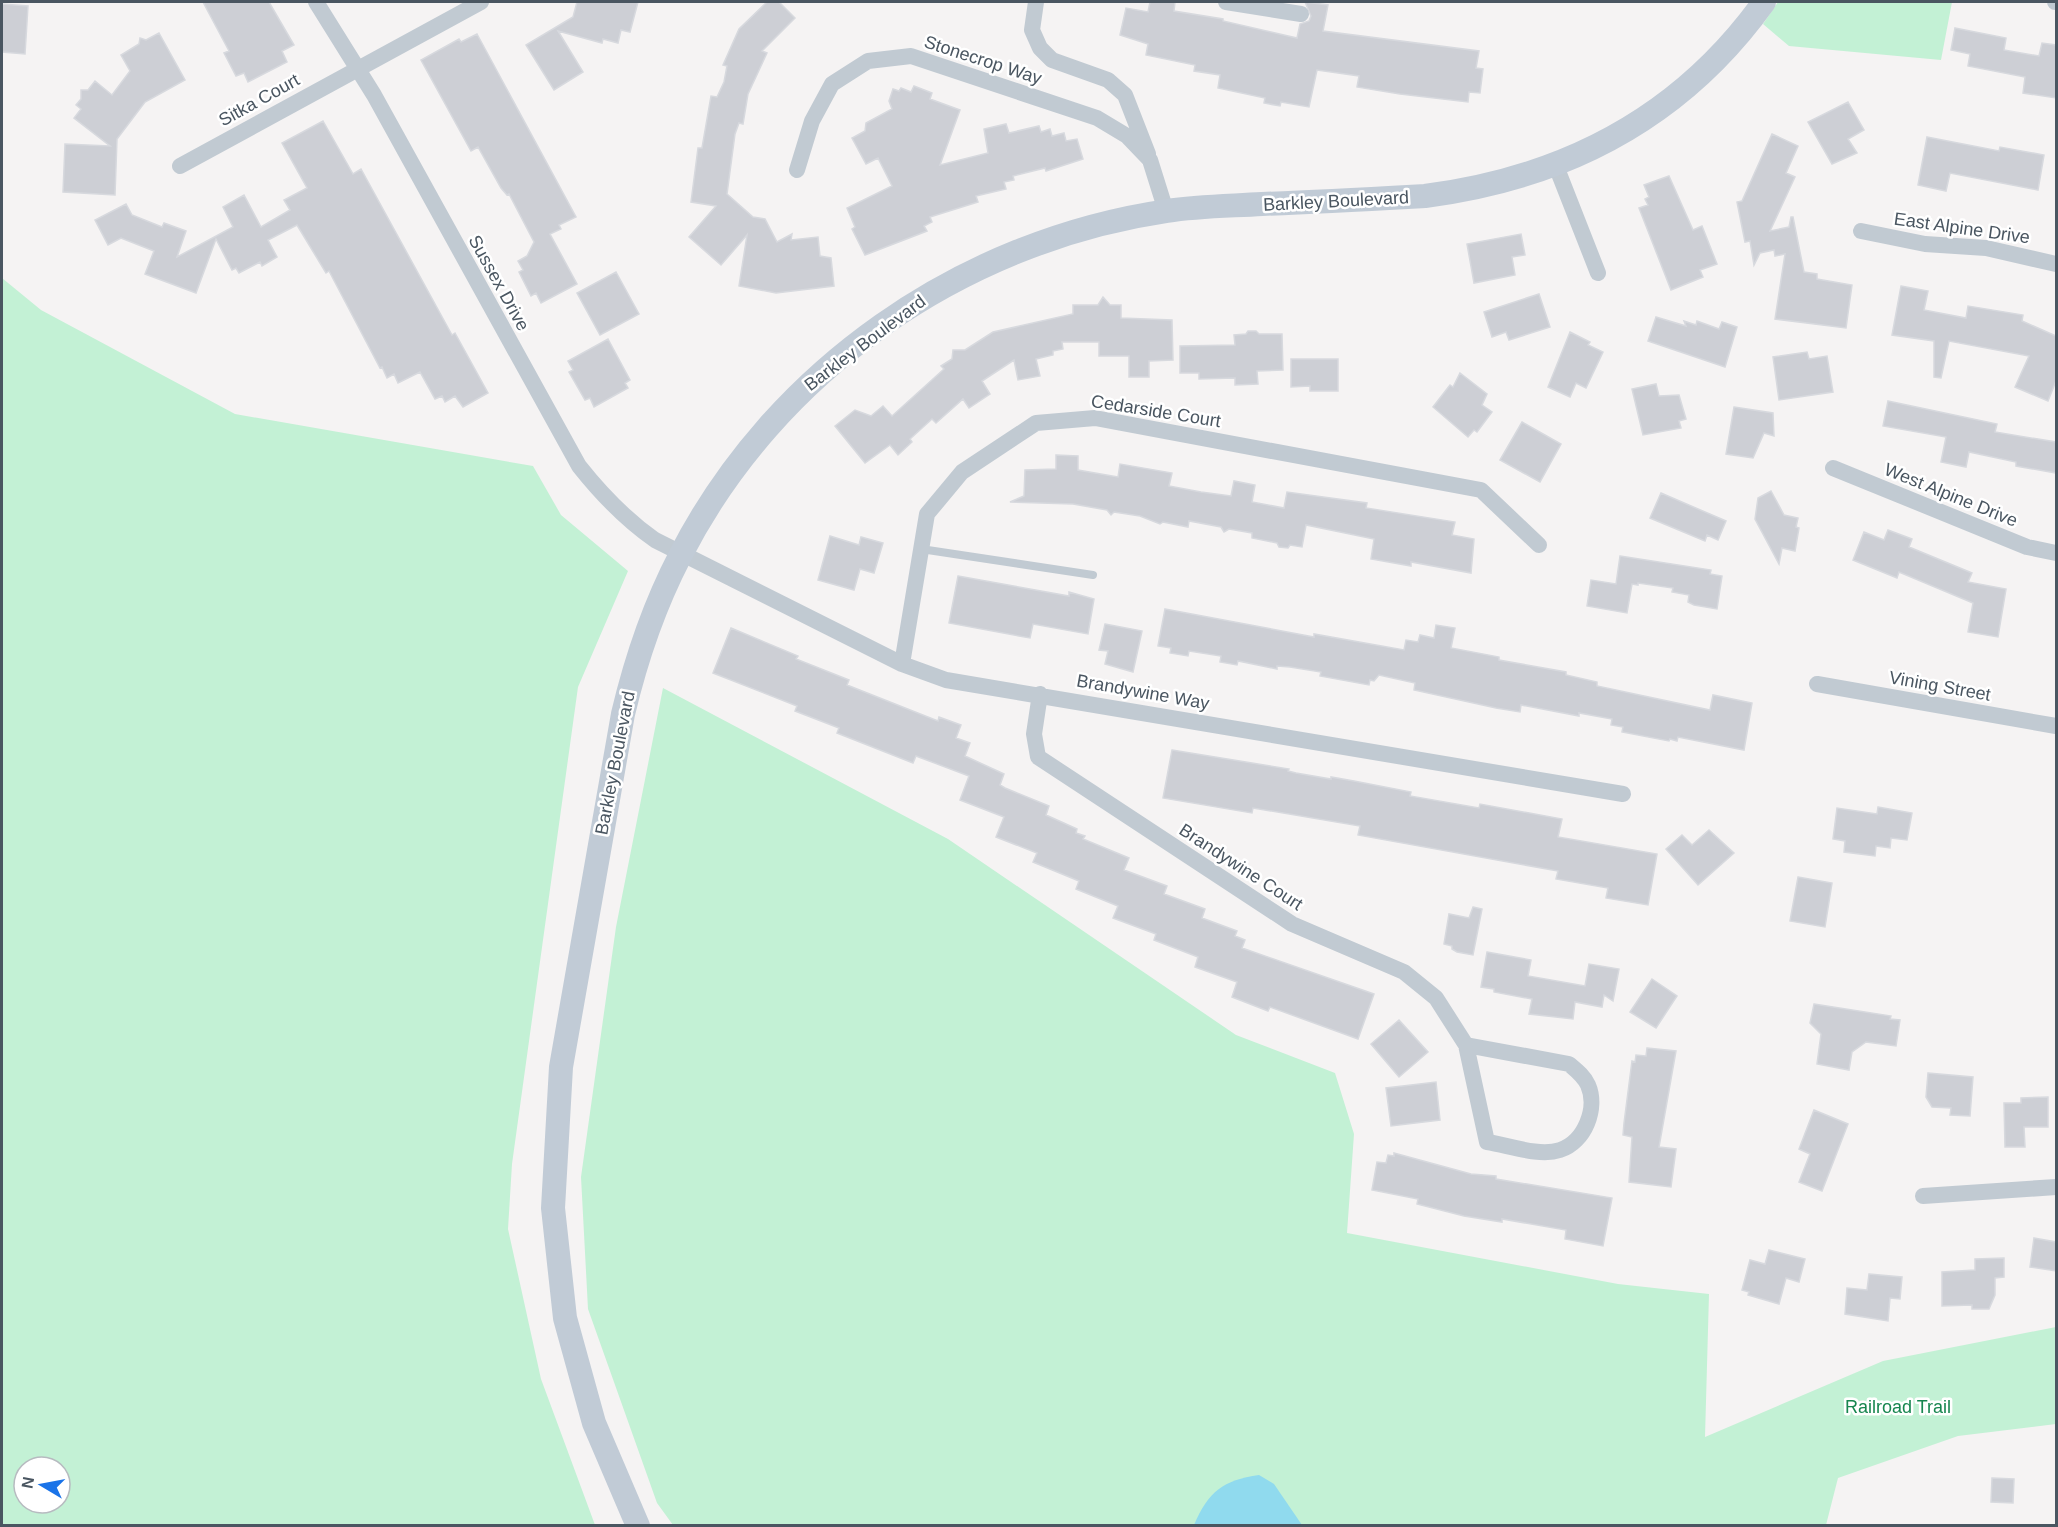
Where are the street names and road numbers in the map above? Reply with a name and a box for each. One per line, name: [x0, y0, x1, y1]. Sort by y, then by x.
street label: Stonecrop Way: [922, 32, 1044, 88]
street label: Sitka Court: [215, 70, 303, 130]
street label: Barkley Boulevard: [1263, 187, 1409, 215]
street label: East Alpine Drive: [1893, 209, 2031, 247]
street label: Sussex Drive: [465, 232, 533, 334]
street label: Barkley Boulevard: [801, 291, 929, 395]
street label: Cedarside Court: [1090, 391, 1222, 431]
street label: West Alpine Drive: [1882, 459, 2020, 531]
street label: Vining Street: [1888, 667, 1992, 705]
street label: Brandywine Way: [1075, 670, 1211, 714]
street label: Barkley Boulevard: [591, 689, 639, 837]
street label: Brandywine Court: [1176, 820, 1306, 914]

